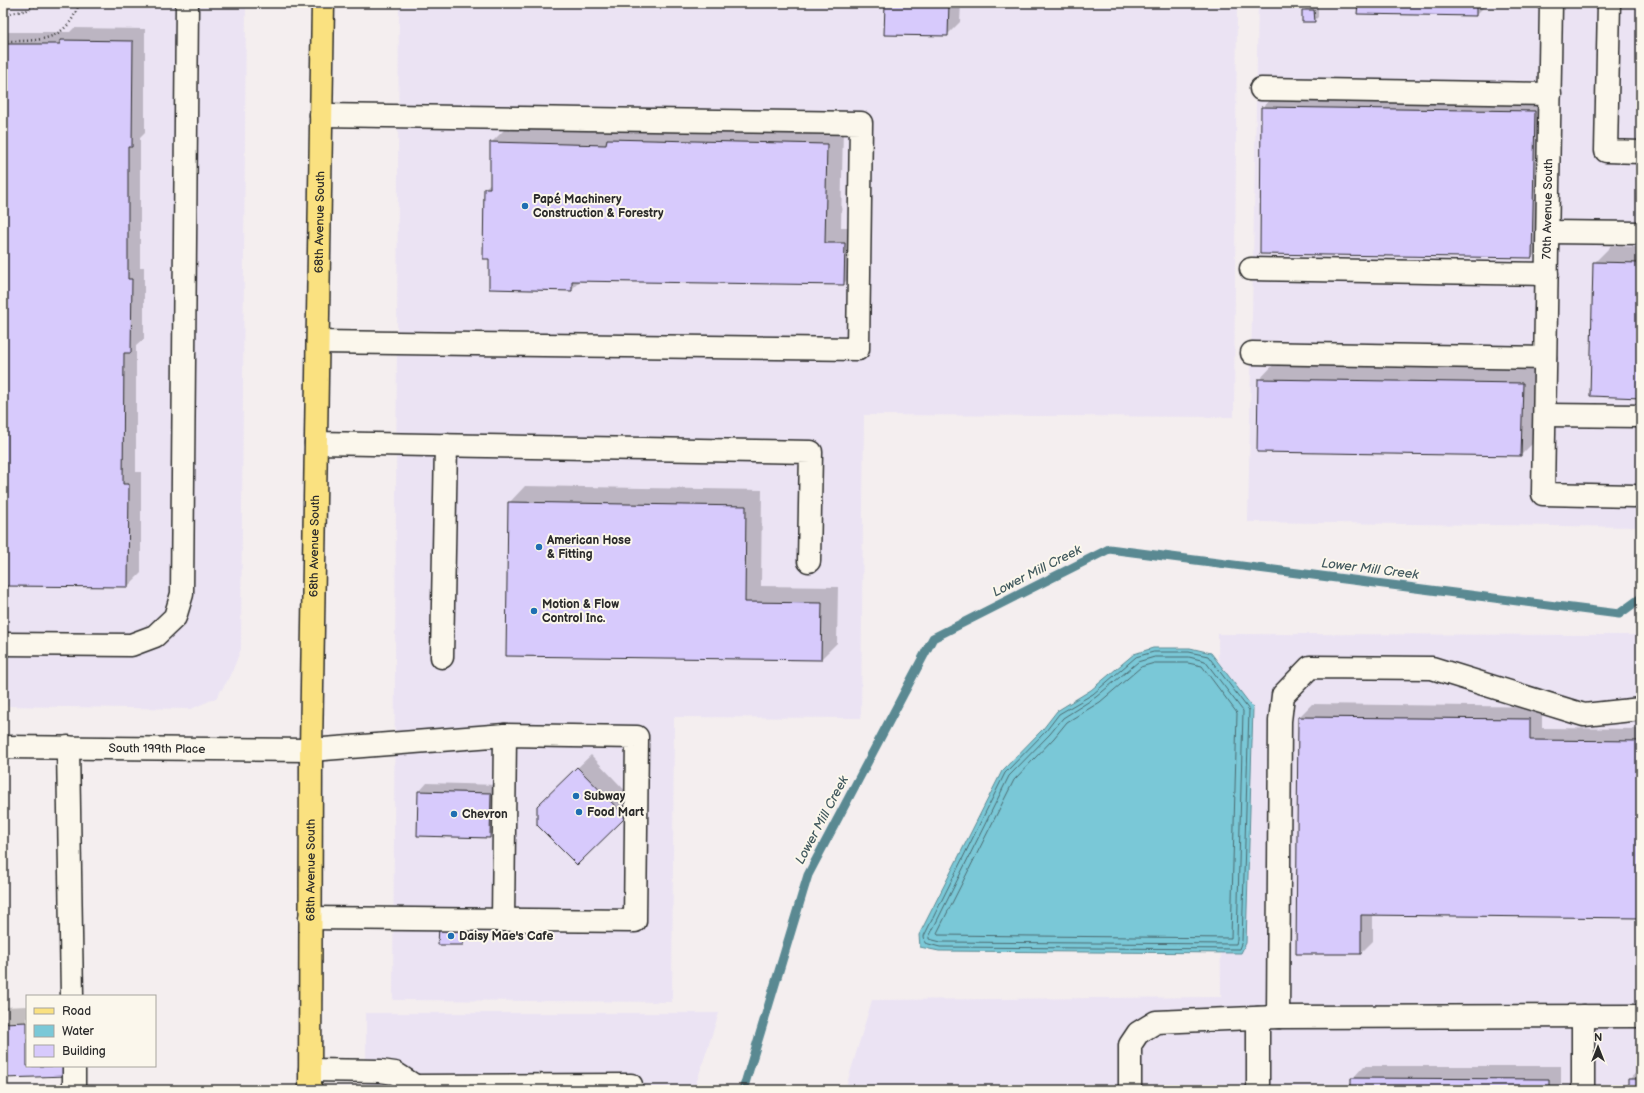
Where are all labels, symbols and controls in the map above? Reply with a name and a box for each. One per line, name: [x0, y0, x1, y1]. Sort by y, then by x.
street label: 70th Avenue South: [1540, 158, 1556, 259]
street label: 68th Avenue South: [311, 170, 328, 273]
place label: Papé Machinery Construction & Forestry: [533, 192, 664, 221]
marker: Papé Machinery Construction & Forestry: [520, 201, 530, 211]
street label: 68th Avenue South: [306, 494, 323, 597]
place label: American Hose & Fitting: [546, 533, 631, 562]
water label: Lower Mill Creek: [990, 541, 1085, 600]
marker: American Hose & Fitting: [534, 542, 544, 552]
water label: Lower Mill Creek: [1321, 555, 1420, 583]
place label: Motion & Flow Control Inc.: [542, 597, 619, 626]
marker: Motion & Flow Control Inc.: [529, 606, 539, 616]
street label: South 199th Place: [109, 741, 205, 756]
water label: Lower Mill Creek: [792, 773, 852, 867]
place label: Subway: [584, 789, 626, 804]
marker: Subway: [571, 791, 581, 801]
place label: Food Mart: [587, 805, 644, 820]
place label: Chevron: [462, 807, 508, 822]
marker: Food Mart: [574, 807, 584, 817]
marker: Chevron: [449, 809, 459, 819]
street label: 68th Avenue South: [303, 818, 318, 921]
place label: Daisy Mae's Cafe: [459, 929, 553, 944]
marker: Daisy Mae's Cafe: [446, 931, 456, 941]
legend: [26, 995, 156, 1067]
text: Road: [62, 1004, 91, 1019]
text: Water: [62, 1024, 94, 1039]
north arrow: [1578, 1027, 1618, 1067]
text: N: [1594, 1031, 1602, 1044]
text: Building: [62, 1044, 106, 1059]

